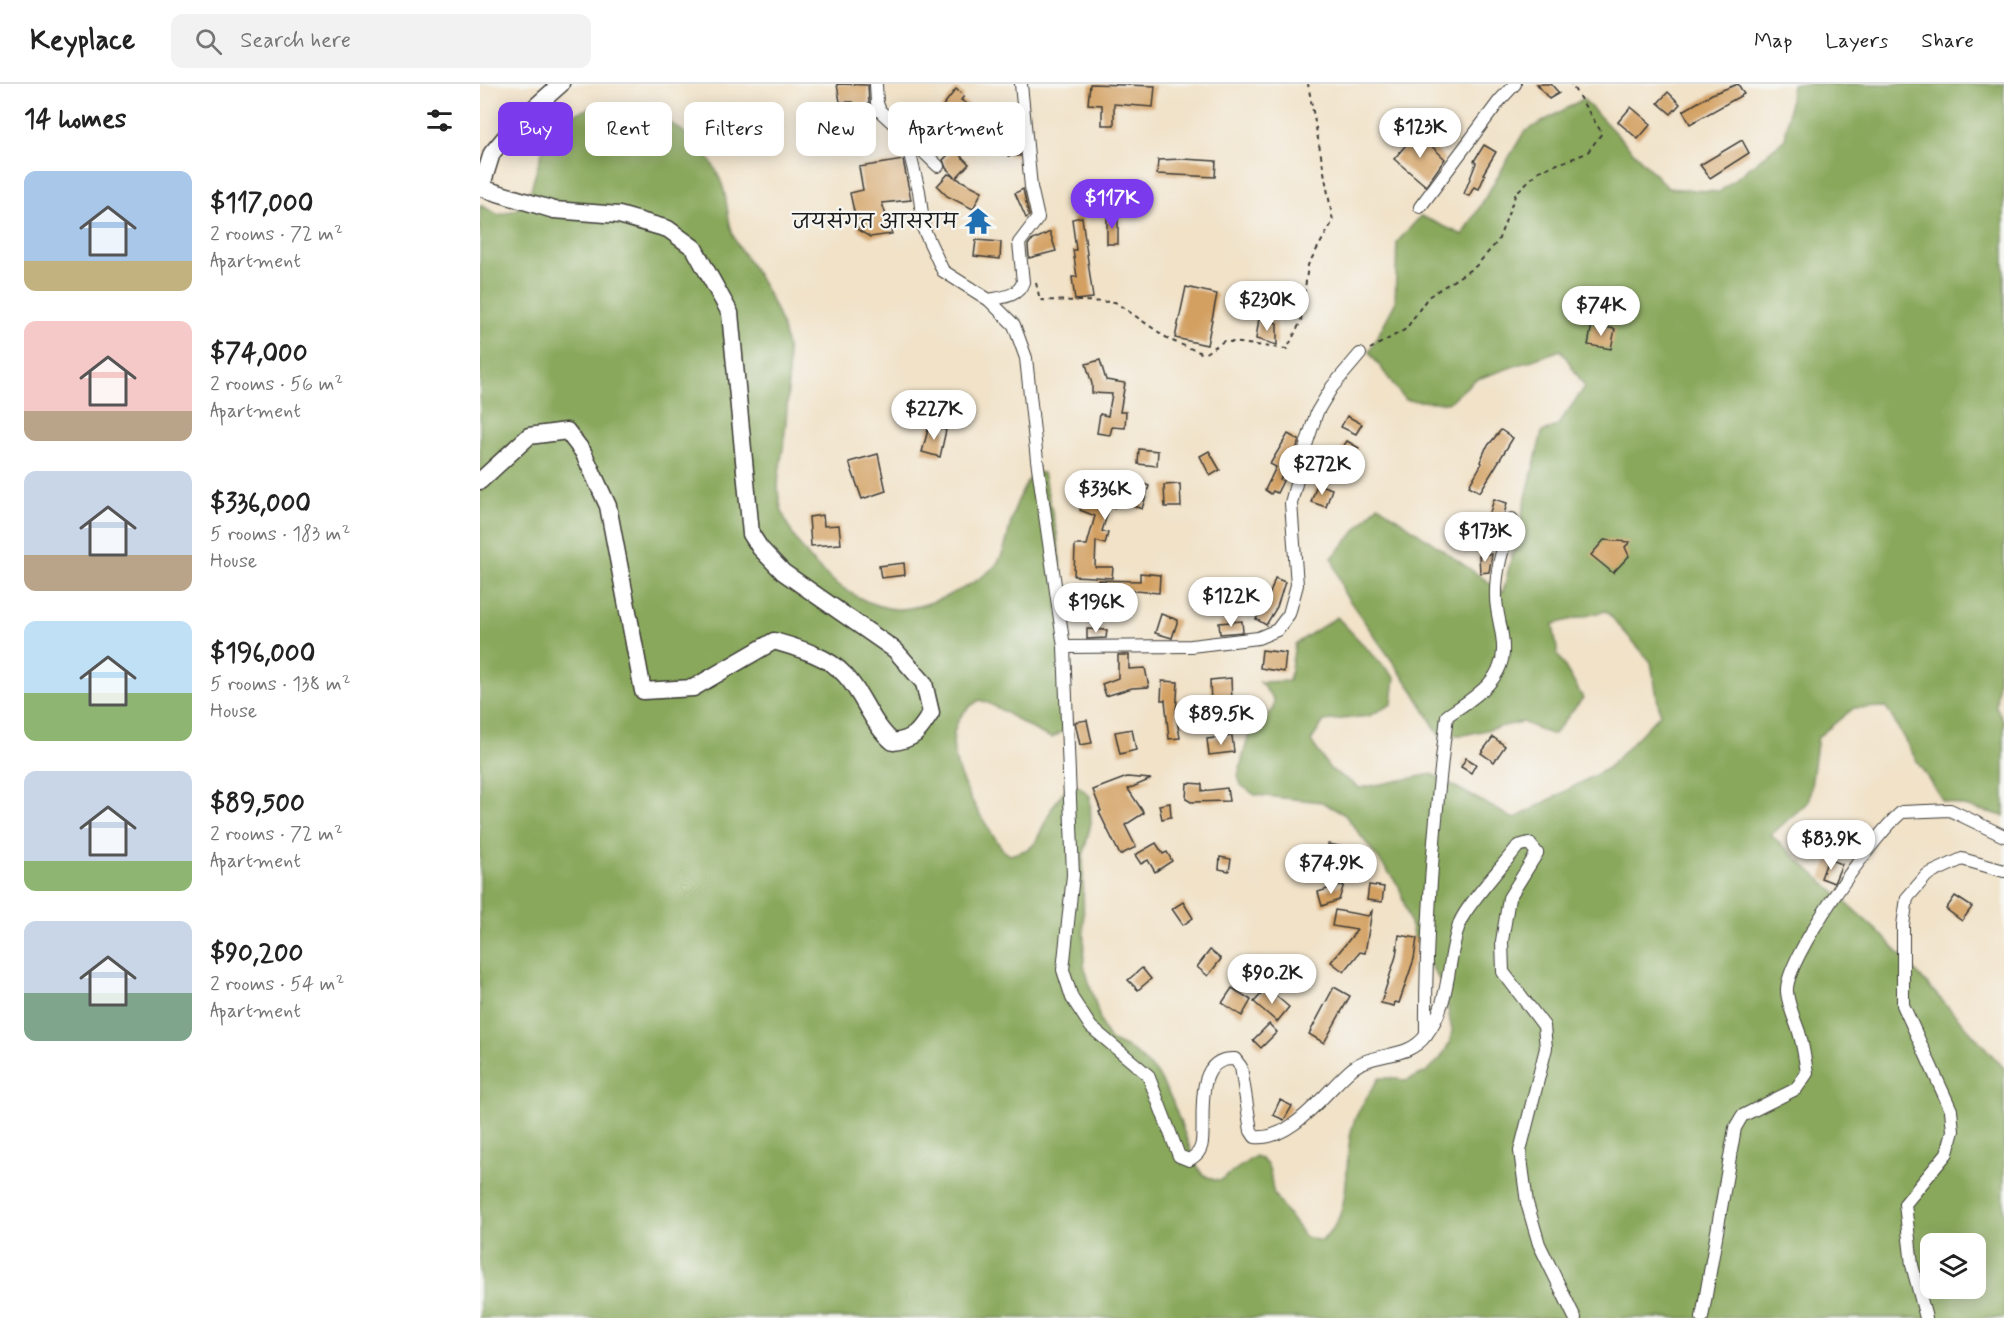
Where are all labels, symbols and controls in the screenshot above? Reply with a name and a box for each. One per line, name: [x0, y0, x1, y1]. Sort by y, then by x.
search box: [171, 14, 591, 68]
text: Keyplace: [30, 23, 135, 60]
icon: search: [192, 25, 225, 58]
text: Search here: [240, 27, 351, 55]
text: Map: [1754, 27, 1792, 55]
text: Layers: [1825, 27, 1888, 55]
text: Share: [1921, 27, 1974, 55]
chip: Buy: [498, 102, 573, 156]
chip: Rent: [585, 102, 672, 156]
chip: Filters: [684, 102, 784, 156]
chip: New: [796, 102, 876, 156]
chip: Apartment: [888, 102, 1025, 156]
text: 14 homes: [24, 103, 126, 137]
icon: filters: [423, 104, 456, 137]
pin: $123K: [1378, 108, 1462, 159]
text: $123K: [1393, 114, 1447, 141]
pin: $117K: [1070, 179, 1154, 230]
text: $117K: [1085, 185, 1139, 212]
text: $117,000: [210, 187, 313, 221]
icon: home: [72, 195, 144, 267]
temple icon: जयसंगत आसराम: [963, 206, 993, 236]
place label: जयसंगत आसराम: [792, 208, 959, 236]
text: 2 rooms · 72 m²: [210, 221, 343, 248]
text: Apartment: [210, 248, 301, 275]
pin: $230K: [1225, 281, 1309, 332]
pin: $74K: [1565, 286, 1637, 337]
text: $230K: [1239, 287, 1295, 314]
text: $74K: [1576, 292, 1626, 319]
text: $74,000: [210, 337, 308, 371]
icon: home: [72, 345, 144, 417]
text: 2 rooms · 56 m²: [210, 371, 343, 398]
pin: $227K: [892, 390, 976, 441]
text: $227K: [905, 396, 963, 423]
text: Apartment: [210, 398, 301, 425]
pin: $272K: [1280, 445, 1364, 496]
text: $272K: [1293, 451, 1351, 478]
pin: $336K: [1063, 470, 1147, 521]
text: $336K: [1079, 476, 1131, 503]
text: $336,000: [210, 487, 311, 521]
icon: home: [72, 495, 144, 567]
pin: $173K: [1443, 512, 1527, 563]
text: $173K: [1458, 518, 1512, 545]
text: 5 rooms · 183 m²: [210, 521, 350, 548]
text: House: [210, 548, 257, 575]
pin: $122K: [1189, 577, 1273, 628]
pin: $196K: [1054, 583, 1138, 634]
text: $122K: [1202, 583, 1260, 610]
text: $196K: [1068, 589, 1124, 616]
text: $196,000: [210, 637, 315, 671]
icon: home: [72, 645, 144, 717]
text: 5 rooms · 138 m²: [210, 671, 351, 698]
pin: $89.5K: [1172, 695, 1270, 746]
text: House: [210, 698, 257, 725]
text: $89.5K: [1188, 701, 1254, 728]
text: $89,500: [210, 787, 305, 821]
icon: home: [72, 795, 144, 867]
pin: $83.9K: [1782, 820, 1880, 871]
text: 2 rooms · 72 m²: [210, 821, 343, 848]
text: $83.9K: [1801, 826, 1861, 853]
pin: $74.9K: [1282, 844, 1380, 895]
text: Apartment: [210, 848, 301, 875]
text: $74.9K: [1299, 850, 1363, 877]
text: $90,200: [210, 937, 303, 971]
icon: home: [72, 945, 144, 1017]
pin: $90.2K: [1223, 954, 1321, 1005]
text: $90.2K: [1241, 960, 1303, 987]
text: 2 rooms · 54 m²: [210, 971, 344, 998]
text: Apartment: [210, 998, 301, 1025]
map controls: [1920, 1233, 1986, 1299]
button: layers: [1920, 1233, 1986, 1299]

